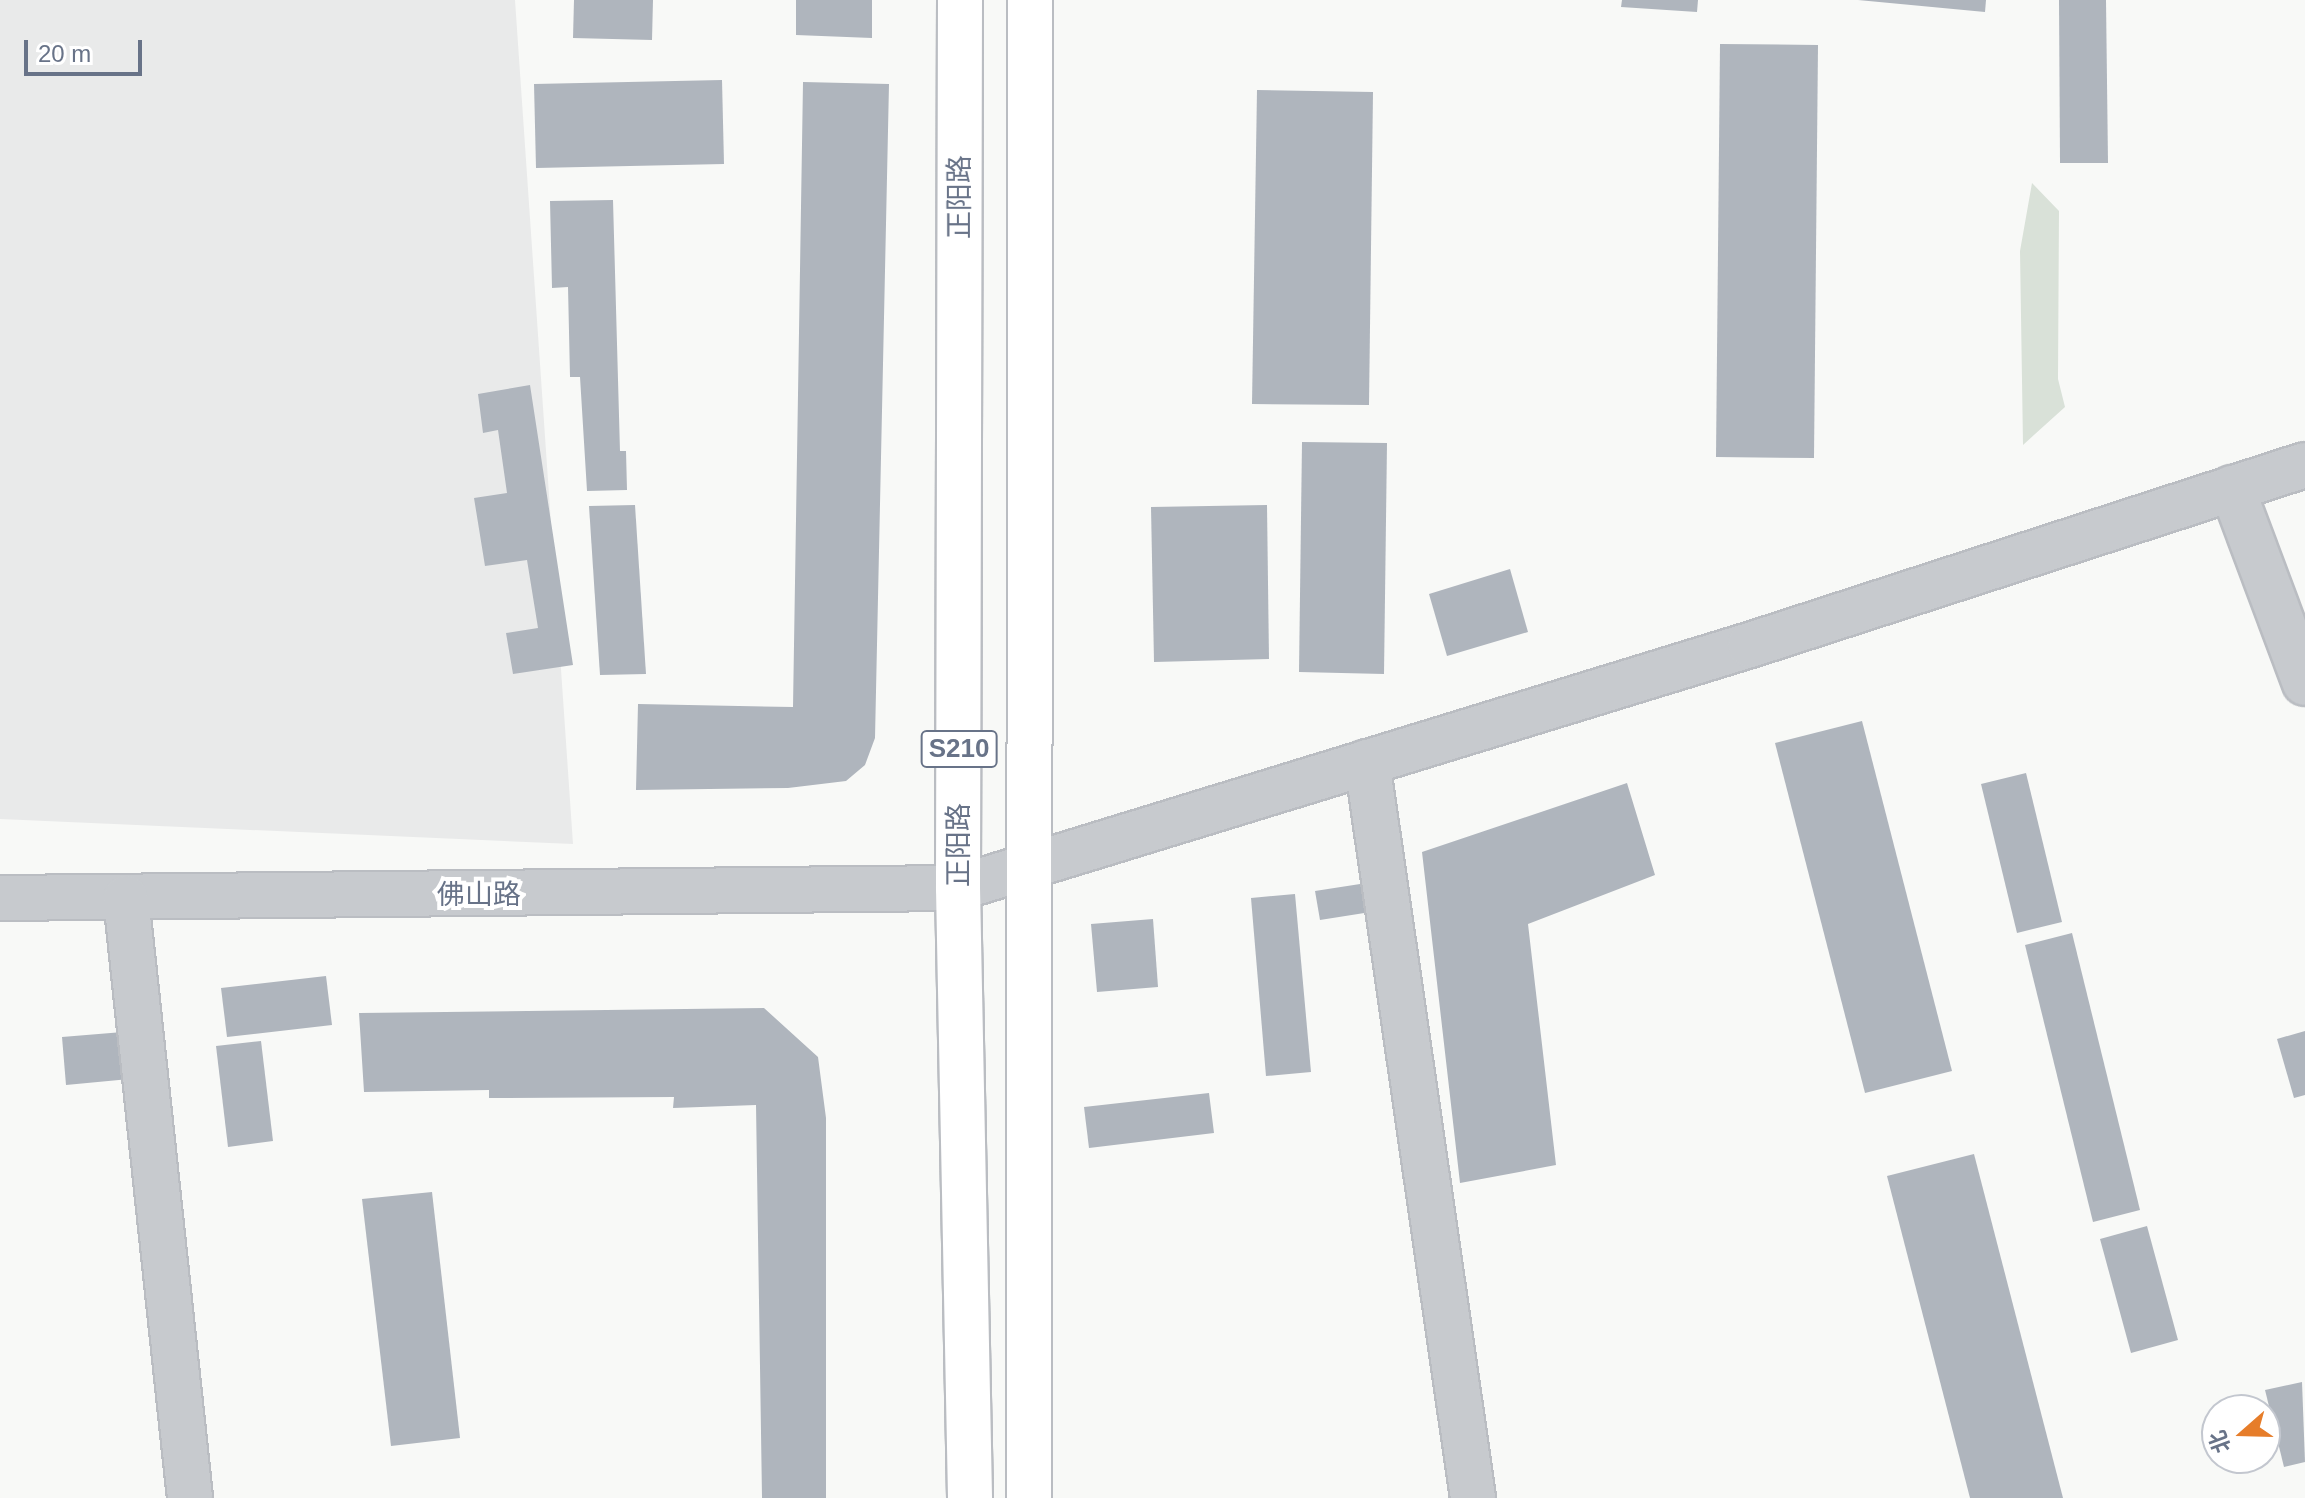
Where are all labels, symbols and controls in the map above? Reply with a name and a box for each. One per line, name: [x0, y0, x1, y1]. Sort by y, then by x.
scale bar: [28, 24, 146, 74]
text: 20 m: [38, 40, 91, 67]
street label: 正阳路: [943, 155, 977, 239]
road number: S210: [919, 727, 999, 771]
street label: 正阳路: [942, 803, 976, 887]
street label: 佛山路: [437, 878, 521, 912]
north arrow: [2201, 1394, 2281, 1474]
text: 北: [2204, 1427, 2235, 1456]

